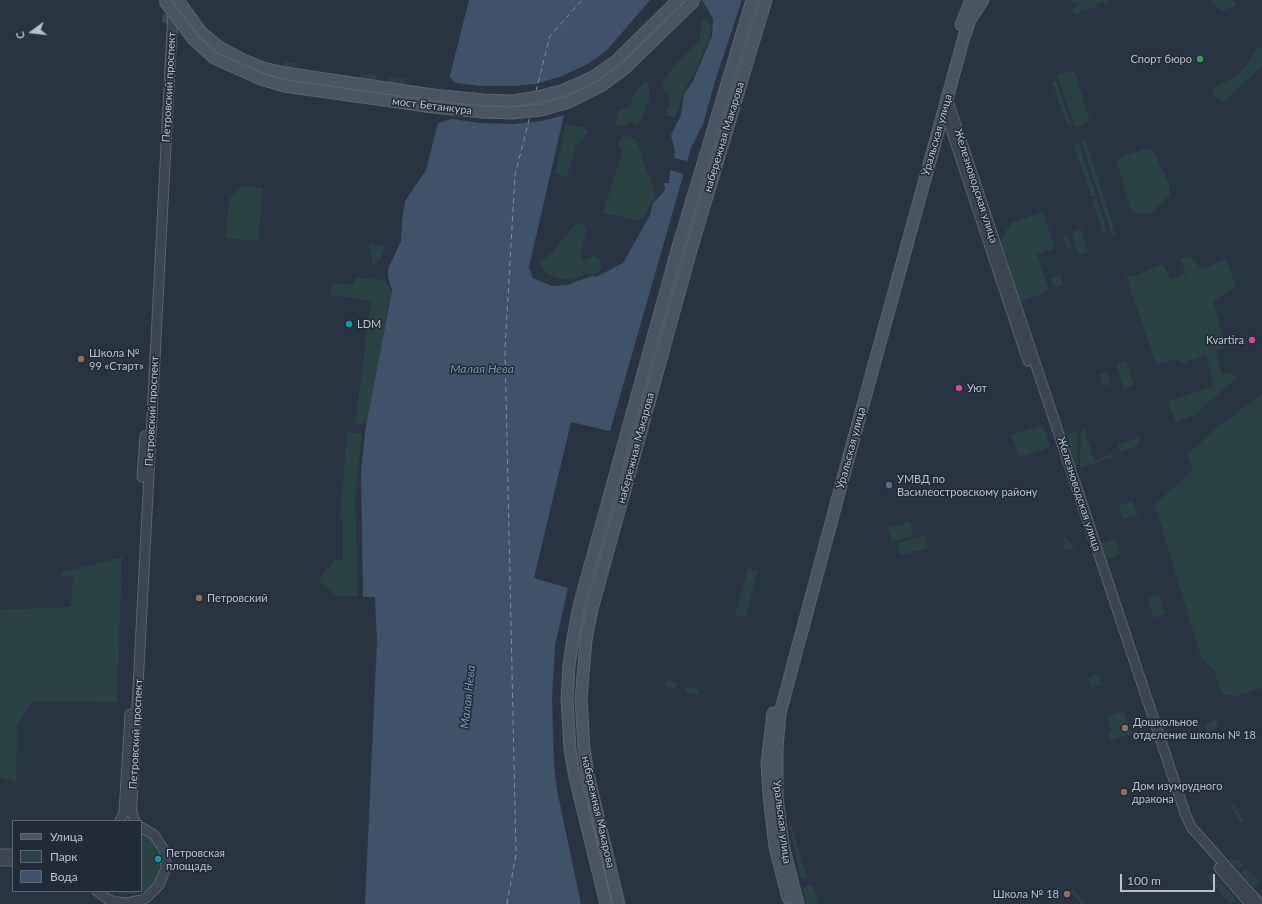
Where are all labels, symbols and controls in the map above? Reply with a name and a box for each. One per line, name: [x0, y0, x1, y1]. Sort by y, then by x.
north arrow: [12, 12, 52, 52]
text: С: [13, 30, 27, 40]
street label: Петровский проспект: [160, 31, 178, 143]
place label: Спорт бюро: [1130, 52, 1192, 66]
marker: Спорт бюро: [1195, 54, 1205, 64]
street label: набережная Макарова: [701, 80, 747, 194]
street label: Уральская улица: [919, 93, 955, 177]
street label: мост Бетанкура: [391, 95, 473, 117]
street label: Железноводская улица: [951, 127, 1001, 245]
place label: LDM: [357, 317, 381, 331]
marker: LDM: [344, 319, 354, 329]
place label: Kvartira: [1206, 333, 1244, 347]
marker: Kvartira: [1247, 335, 1257, 345]
place label: Школа № 99 «Старт»: [89, 346, 144, 372]
marker: Школа № 99 «Старт»: [76, 354, 86, 364]
street label: Петровский проспект: [143, 355, 161, 467]
water label: Малая Нева: [450, 362, 514, 376]
place label: Уют: [967, 381, 987, 395]
marker: Уют: [954, 383, 964, 393]
street label: набережная Макарова: [615, 391, 657, 505]
street label: Уральская улица: [834, 406, 868, 490]
street label: Железноводская улица: [1054, 435, 1104, 553]
place label: УМВД по Василеостровскому району: [897, 472, 1037, 498]
marker: УМВД по Василеостровскому району: [884, 480, 894, 490]
place label: Петровский: [207, 591, 268, 605]
marker: Петровский: [194, 593, 204, 603]
water label: Малая Нева: [458, 665, 478, 729]
street label: Петровский проспект: [127, 678, 145, 790]
place label: Дошкольное отделение школы № 18: [1133, 715, 1256, 741]
marker: Дошкольное отделение школы № 18: [1120, 723, 1130, 733]
street label: набережная Макарова: [579, 755, 617, 869]
street label: Уральская улица: [770, 779, 794, 865]
place label: Дом изумрудного дракона: [1132, 779, 1223, 805]
marker: Дом изумрудного дракона: [1119, 787, 1129, 797]
legend: [12, 820, 142, 892]
text: Улица: [50, 829, 83, 844]
place label: Петровская площадь: [166, 846, 225, 872]
text: Парк: [50, 849, 78, 864]
marker: Петровская площадь: [153, 854, 163, 864]
scale bar: [1122, 866, 1217, 892]
text: Вода: [50, 869, 78, 884]
text: 100 m: [1127, 873, 1161, 888]
place label: Школа № 18: [993, 887, 1059, 901]
marker: Школа № 18: [1062, 889, 1072, 899]

